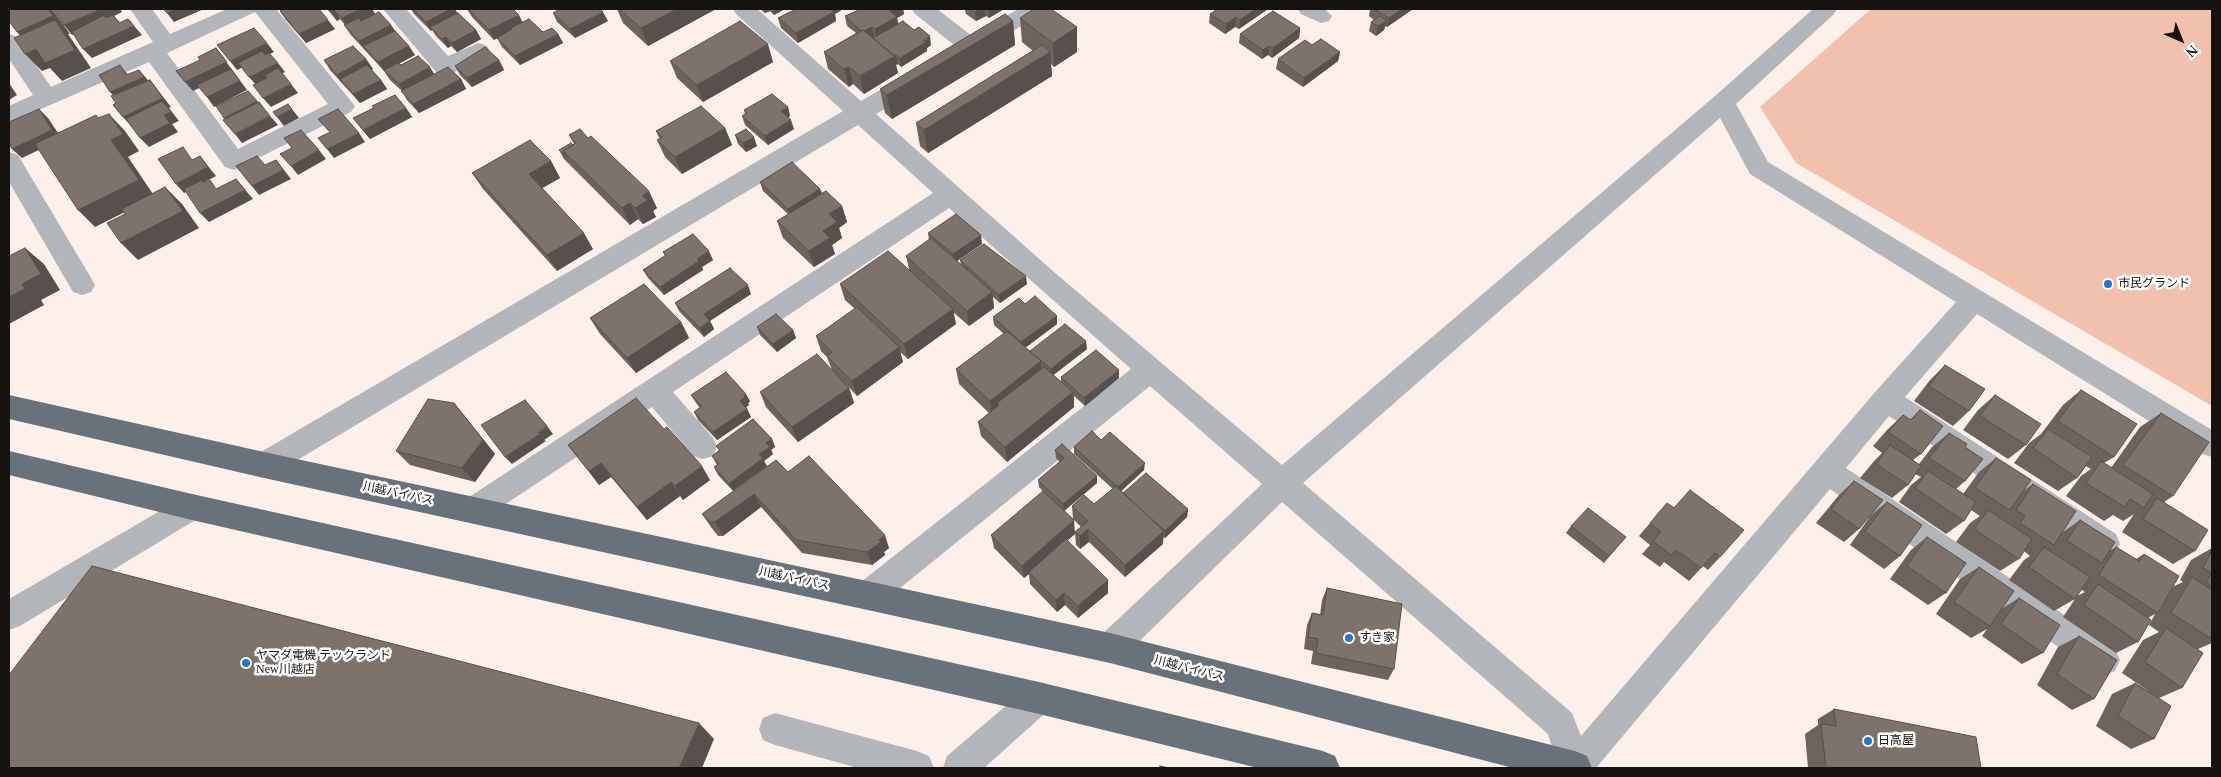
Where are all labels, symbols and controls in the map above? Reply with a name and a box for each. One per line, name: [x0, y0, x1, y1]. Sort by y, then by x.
north arrow: [2156, 15, 2206, 65]
text: N: [2183, 42, 2201, 60]
place label: 市民グランド: [2118, 277, 2190, 291]
marker: 市民グランド: [2102, 278, 2114, 290]
street label: 川越バイパス: [361, 479, 435, 509]
street label: 川越バイパス: [757, 564, 831, 594]
place label: すき家: [1359, 631, 1395, 645]
marker: すき家: [1343, 632, 1355, 644]
place label: ヤマダ電機 テックランド New川越店: [256, 649, 391, 677]
street label: 川越バイパス: [1152, 653, 1226, 685]
marker: ヤマダ電機 テックランド New川越店: [240, 657, 252, 669]
place label: 日高屋: [1878, 734, 1914, 748]
marker: 日高屋: [1862, 735, 1874, 747]

